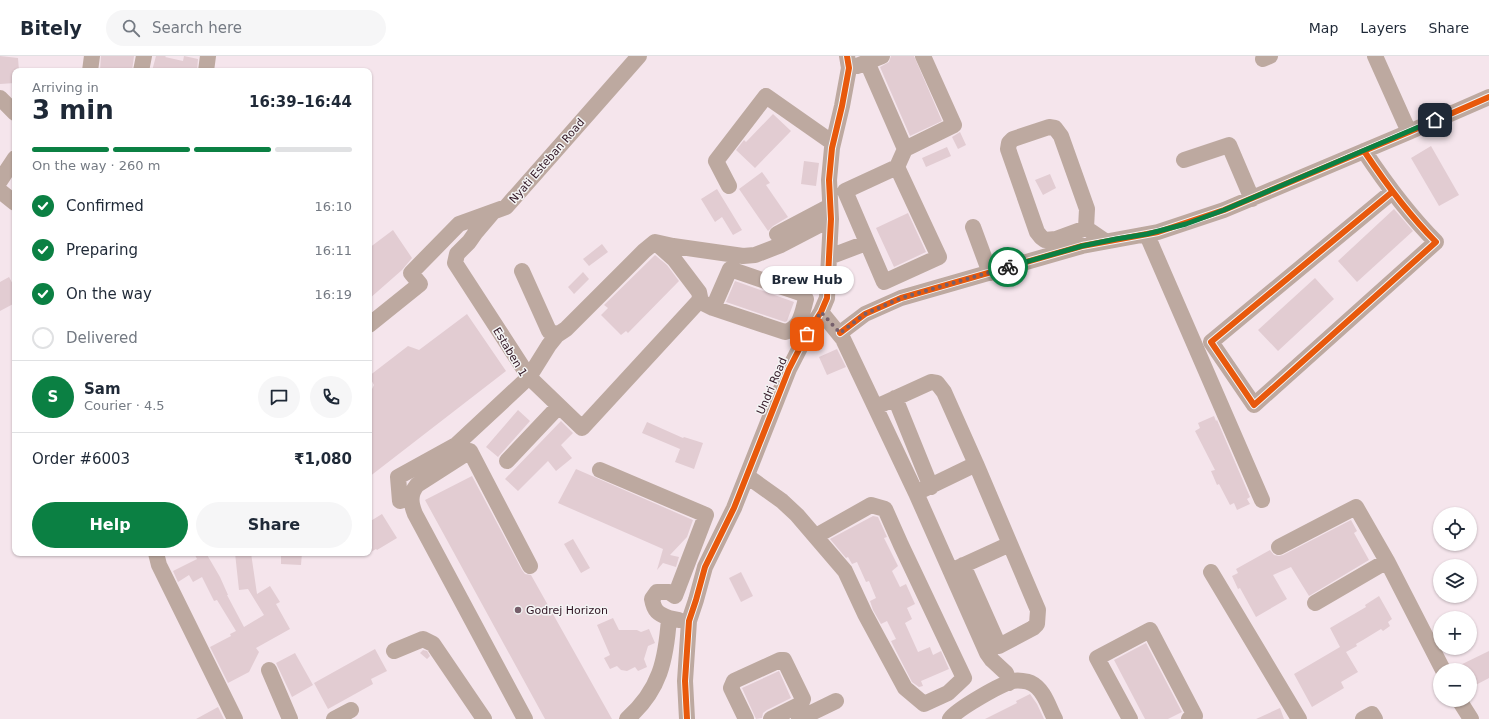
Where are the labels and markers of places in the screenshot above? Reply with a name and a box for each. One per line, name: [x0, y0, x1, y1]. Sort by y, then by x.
pin: [1418, 103, 1452, 137]
callout: Brew Hub: [760, 266, 854, 294]
pin: [790, 317, 824, 351]
place label: Godrej Horizon: [526, 604, 608, 617]
marker: Godrej Horizon: [513, 605, 523, 615]

